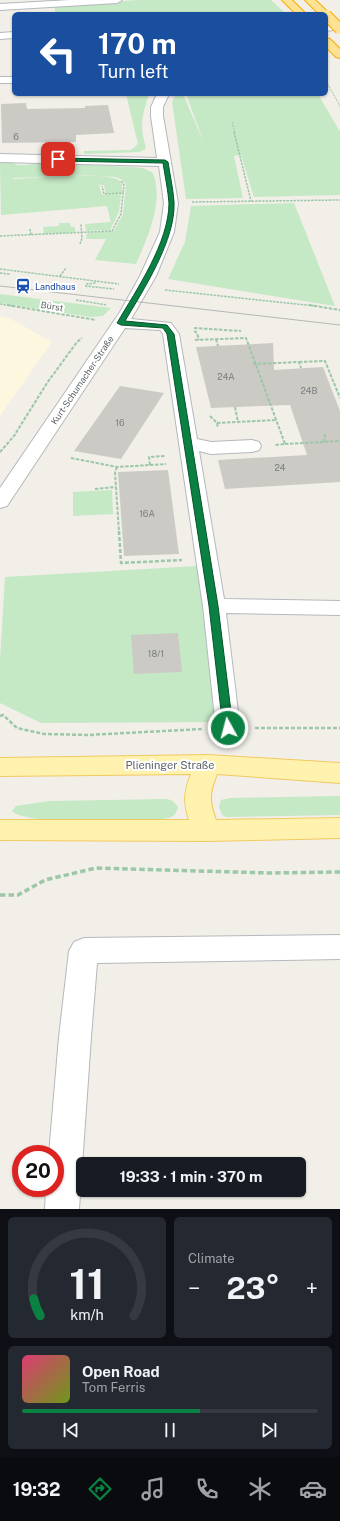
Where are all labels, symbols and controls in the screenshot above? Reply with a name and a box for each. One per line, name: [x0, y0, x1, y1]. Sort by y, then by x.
text: 170 m: [98, 27, 177, 60]
icon: left: [32, 28, 84, 80]
text: Turn left: [98, 61, 168, 82]
house number: 6: [13, 131, 19, 142]
pin: [41, 142, 75, 176]
icon: arrive: [47, 148, 69, 170]
station icon: Landhaus: [14, 277, 32, 295]
place label: Landhaus: [35, 281, 76, 292]
street label: Bürst: [40, 299, 65, 313]
street label: Kurt-Schumacher-Straße: [48, 334, 116, 426]
house number: 24A: [217, 371, 235, 382]
house number: 24B: [300, 385, 318, 396]
house number: 16: [115, 417, 125, 428]
house number: 24: [274, 462, 286, 473]
house number: 16A: [139, 508, 155, 519]
house number: 18/1: [148, 648, 164, 659]
position arrow: [207, 707, 249, 749]
street label: Plieninger Straße: [126, 759, 214, 771]
speed limit sign: 20: [12, 1145, 64, 1197]
text: 19:33 · 1 min · 370 m: [119, 1168, 263, 1185]
text: Climate: [188, 1251, 235, 1266]
text: 11: [69, 1258, 105, 1307]
text: 23°: [226, 1270, 280, 1306]
text: −: [188, 1275, 200, 1301]
text: +: [306, 1275, 318, 1301]
text: km/h: [70, 1305, 104, 1322]
text: Open Road: [82, 1363, 160, 1380]
text: Tom Ferris: [82, 1380, 145, 1395]
icon: previous: [60, 1419, 82, 1441]
icon: pause: [159, 1419, 181, 1441]
icon: next: [258, 1419, 280, 1441]
icon: directions: [86, 1475, 114, 1503]
icon: music: [139, 1475, 167, 1503]
icon: phone: [193, 1475, 221, 1503]
icon: climate: [246, 1475, 274, 1503]
icon: car: [299, 1475, 327, 1503]
text: 19:32: [13, 1479, 61, 1500]

